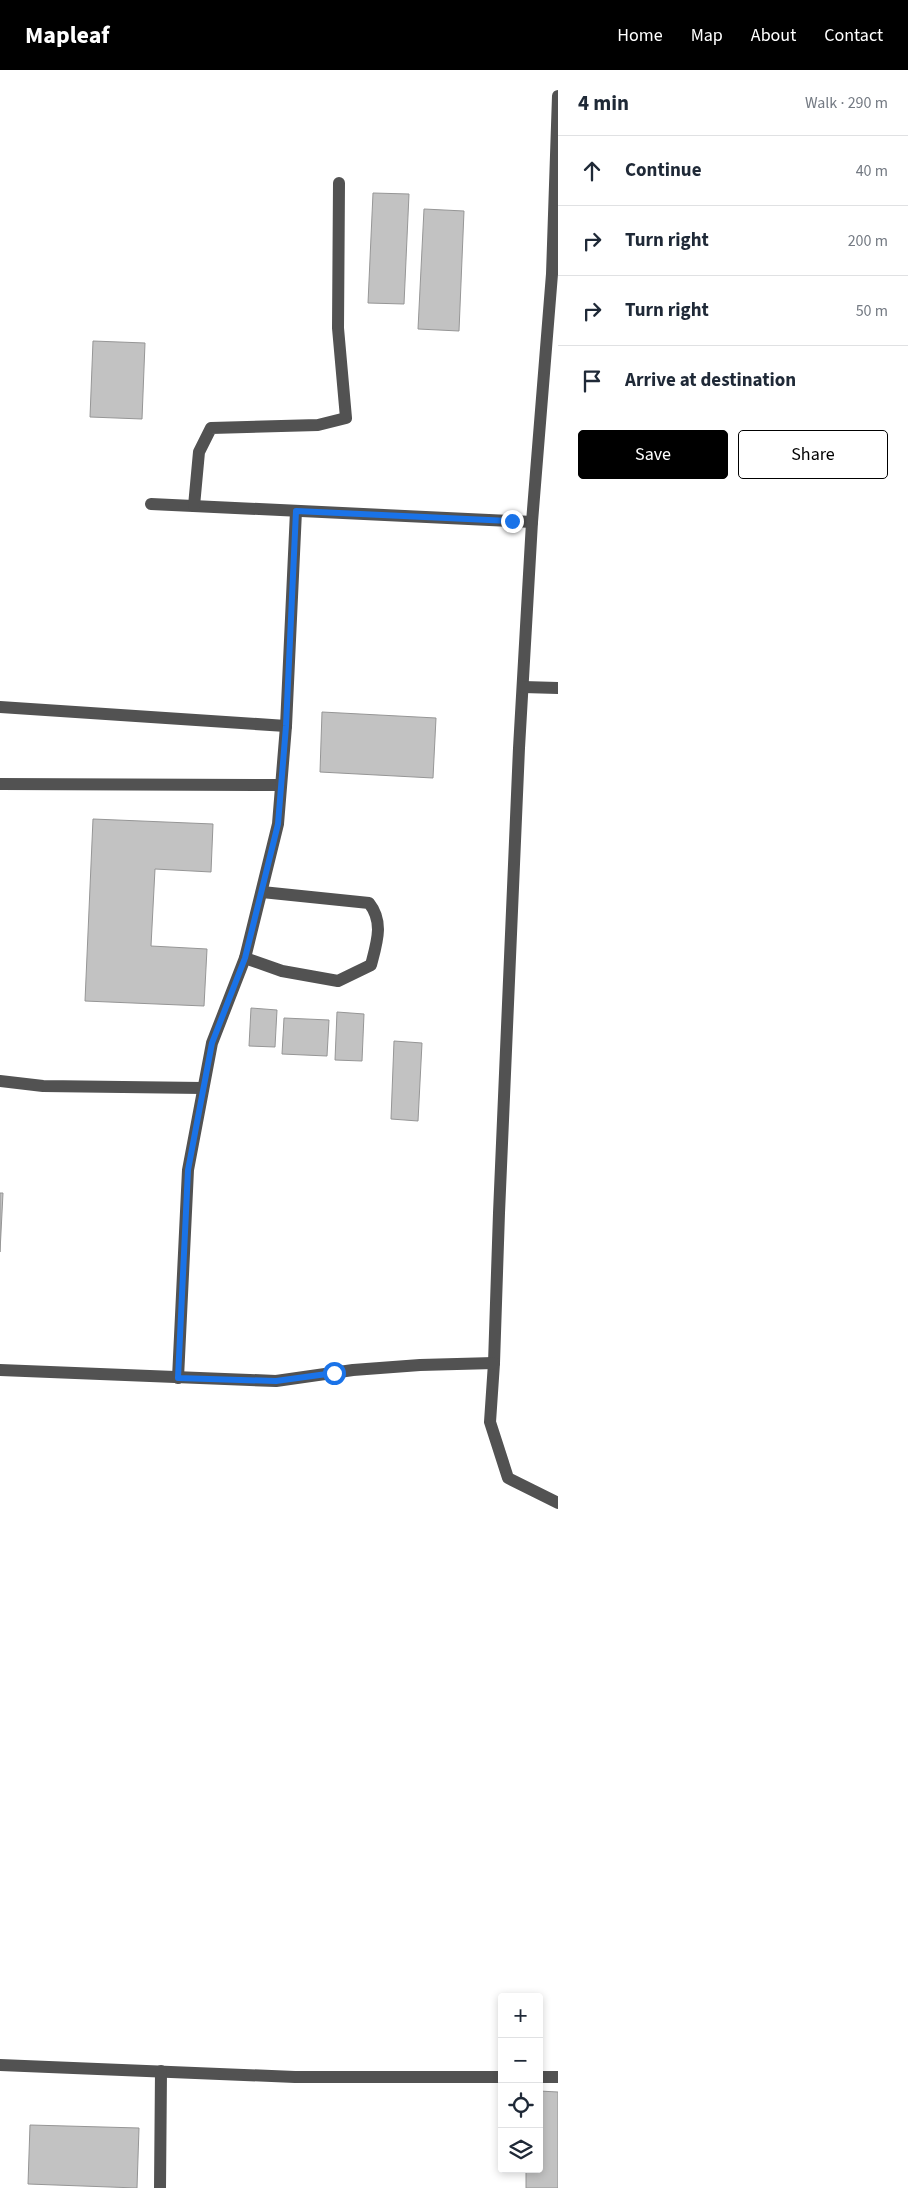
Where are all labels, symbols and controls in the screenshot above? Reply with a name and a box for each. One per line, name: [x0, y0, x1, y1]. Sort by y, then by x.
text: Mapleaf: [25, 18, 110, 53]
text: Home: [617, 23, 663, 48]
text: Map: [691, 23, 723, 48]
text: About: [751, 23, 796, 48]
text: Contact: [824, 23, 883, 48]
text: 4 min: [578, 88, 629, 118]
text: Walk · 290 m: [805, 92, 888, 114]
icon: ahead: [578, 157, 606, 185]
text: Continue: [625, 157, 702, 184]
text: 40 m: [856, 160, 888, 182]
icon: right: [578, 227, 606, 255]
text: Turn right: [625, 227, 709, 254]
text: 200 m: [848, 230, 888, 252]
icon: right: [578, 297, 606, 325]
text: Turn right: [625, 297, 709, 324]
text: 50 m: [856, 300, 888, 322]
icon: arrive: [578, 367, 606, 395]
text: Arrive at destination: [625, 367, 796, 394]
button: Save: [578, 430, 728, 479]
button: Share: [738, 430, 888, 479]
route end: [501, 510, 524, 533]
route start: [323, 1362, 346, 1385]
map controls: [498, 1993, 543, 2173]
button: +: [498, 1993, 543, 2038]
button: −: [498, 2038, 543, 2083]
button: locate: [498, 2083, 543, 2128]
button: layers: [498, 2128, 543, 2173]

